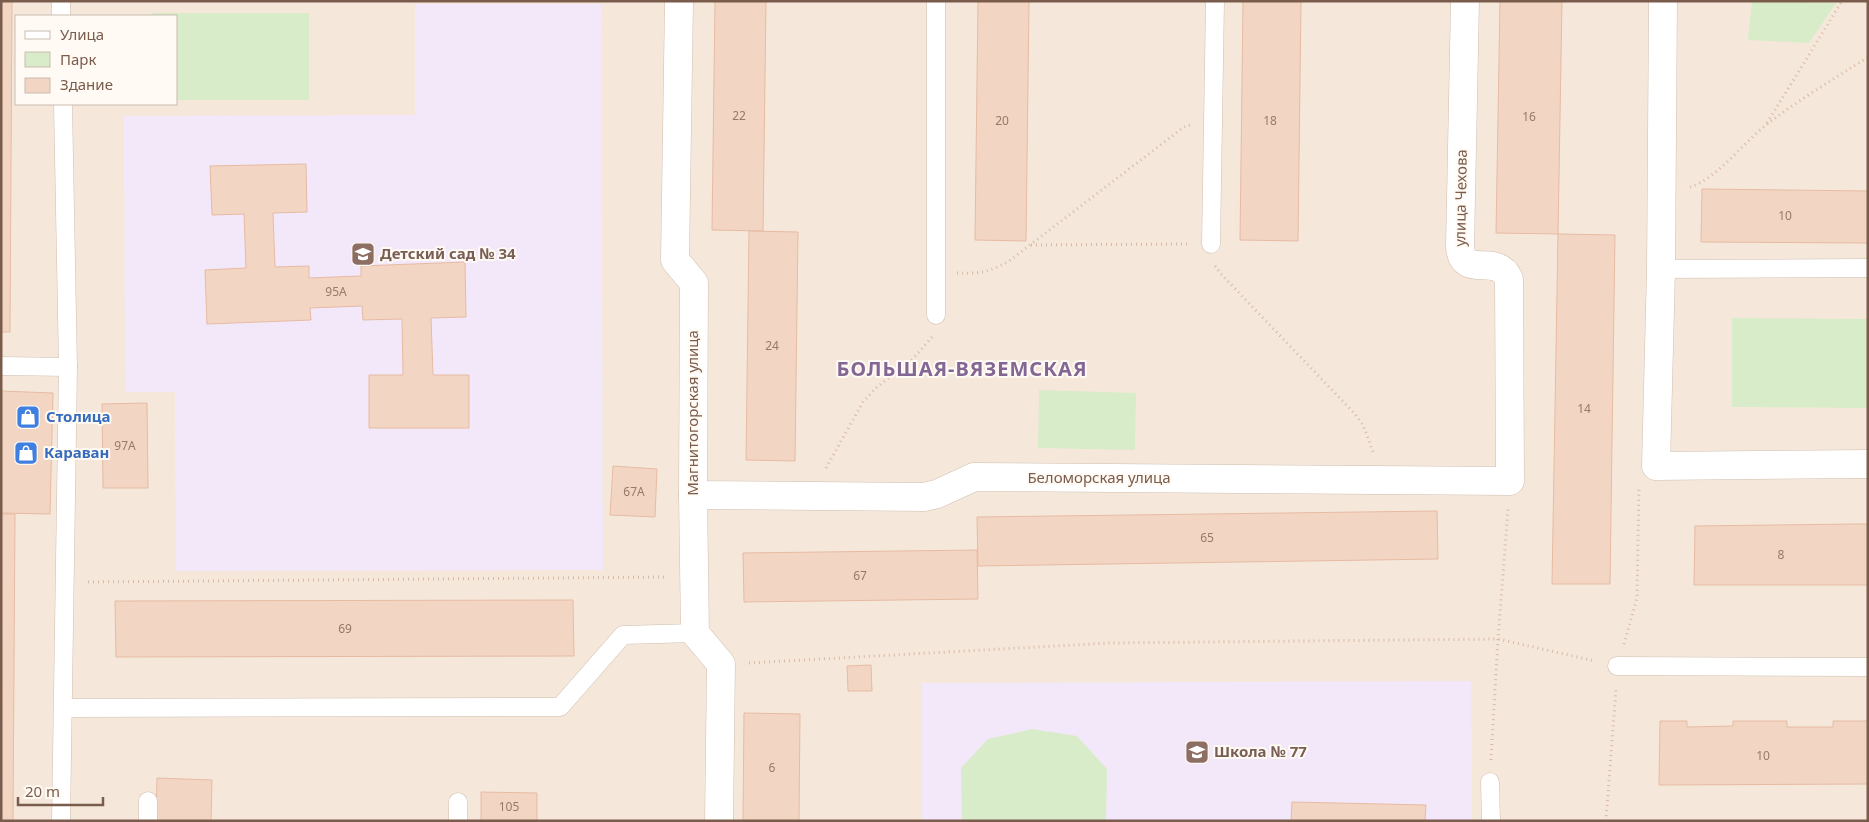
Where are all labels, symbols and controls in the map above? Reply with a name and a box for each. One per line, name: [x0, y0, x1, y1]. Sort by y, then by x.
legend: [15, 15, 178, 105]
text: Улица: [60, 24, 104, 44]
text: Парк: [60, 49, 96, 69]
text: Здание: [60, 74, 113, 94]
house number: 22: [732, 107, 746, 124]
house number: 16: [1522, 108, 1536, 125]
house number: 20: [995, 112, 1009, 129]
house number: 18: [1263, 112, 1277, 129]
street label: улица Чехова: [1449, 149, 1471, 247]
house number: 10: [1778, 207, 1792, 224]
school or university icon: Детский сад № 34: [350, 241, 376, 267]
place label: Детский сад № 34: [380, 243, 516, 263]
house number: 95А: [325, 283, 347, 300]
street label: Магнитогорская улица: [682, 330, 702, 496]
house number: 24: [765, 337, 779, 354]
district label: БОЛЬШАЯ-ВЯЗЕМСКАЯ: [836, 355, 1088, 382]
house number: 14: [1577, 400, 1591, 417]
shop icon: Столица: [15, 404, 41, 430]
place label: Столица: [46, 406, 111, 426]
house number: 97А: [114, 437, 136, 454]
shop icon: Караван: [13, 440, 39, 466]
place label: Караван: [44, 442, 109, 462]
street label: Беломорская улица: [1027, 467, 1171, 487]
house number: 67А: [623, 483, 645, 500]
house number: 65: [1200, 529, 1214, 546]
house number: 8: [1778, 546, 1785, 563]
house number: 67: [853, 567, 867, 584]
house number: 69: [338, 620, 352, 637]
school or university icon: Школа № 77: [1184, 739, 1210, 765]
place label: Школа № 77: [1214, 741, 1307, 761]
house number: 10: [1756, 747, 1770, 764]
house number: 6: [769, 759, 776, 776]
scale bar: [18, 774, 102, 806]
text: 20 m: [25, 781, 60, 801]
house number: 105: [499, 798, 519, 815]

